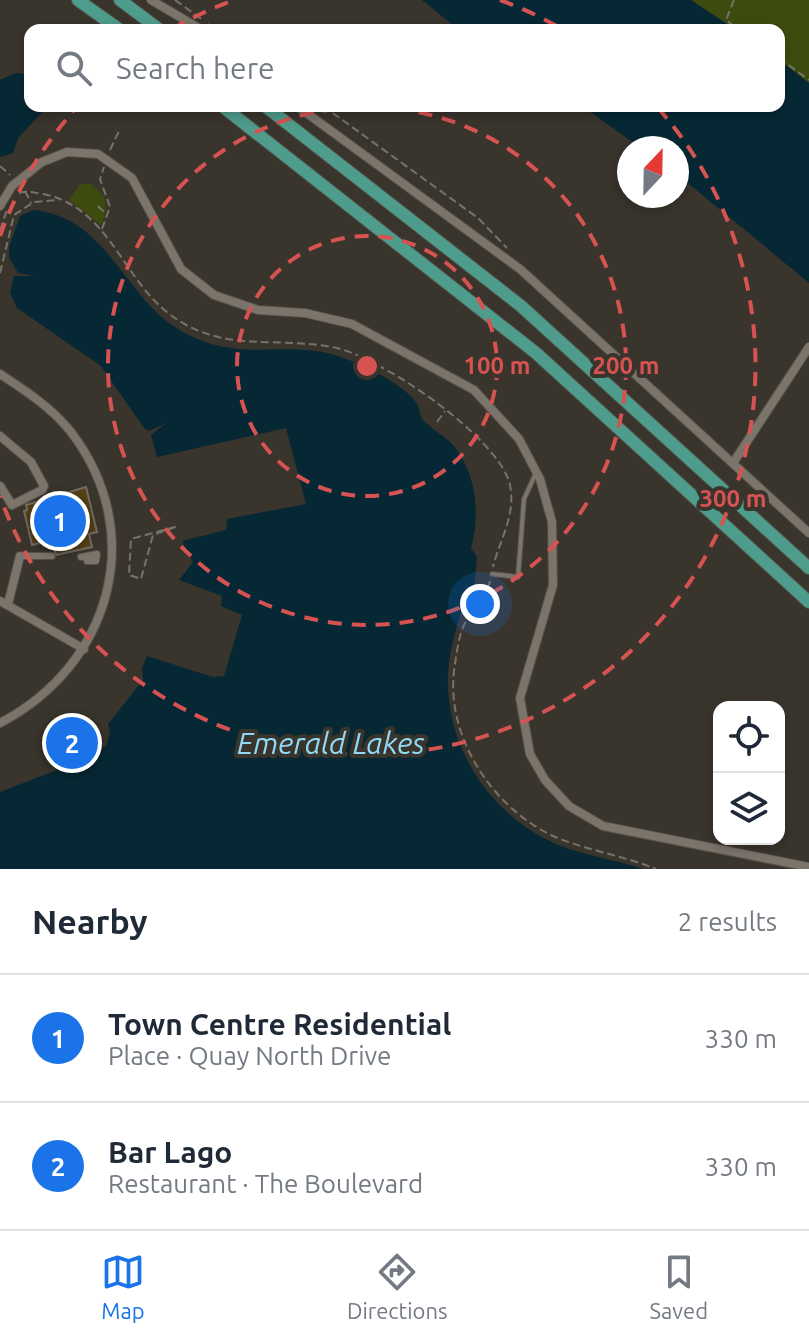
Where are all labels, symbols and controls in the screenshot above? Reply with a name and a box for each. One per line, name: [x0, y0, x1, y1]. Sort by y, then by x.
search box: [24, 24, 785, 112]
icon: search: [52, 46, 96, 90]
text: Search here: [116, 51, 275, 85]
north arrow: [617, 136, 689, 208]
centre of rings: [353, 352, 381, 380]
text: 100 m: [464, 352, 530, 379]
text: 200 m: [593, 352, 659, 379]
text: 300 m: [700, 485, 766, 512]
pin: 1: [34, 491, 86, 551]
your location: [460, 584, 500, 624]
map controls: [713, 701, 785, 845]
button: locate: [713, 701, 785, 773]
pin: 2: [46, 713, 98, 773]
water label: Emerald Lakes: [237, 726, 425, 760]
button: layers: [713, 773, 785, 845]
text: Nearby: [32, 902, 147, 940]
text: 2 results: [678, 907, 777, 936]
text: Town Centre Residential: [108, 1007, 451, 1041]
text: 1: [51, 1024, 65, 1053]
text: 330 m: [705, 1024, 777, 1053]
text: Place · Quay North Drive: [108, 1041, 391, 1070]
text: Bar Lago: [108, 1135, 232, 1169]
text: 2: [51, 1152, 65, 1181]
text: 330 m: [705, 1152, 777, 1181]
text: Restaurant · The Boulevard: [108, 1169, 423, 1198]
tab: Map: [101, 1250, 145, 1323]
tab: Directions: [347, 1250, 448, 1323]
tab: Saved: [649, 1250, 708, 1323]

